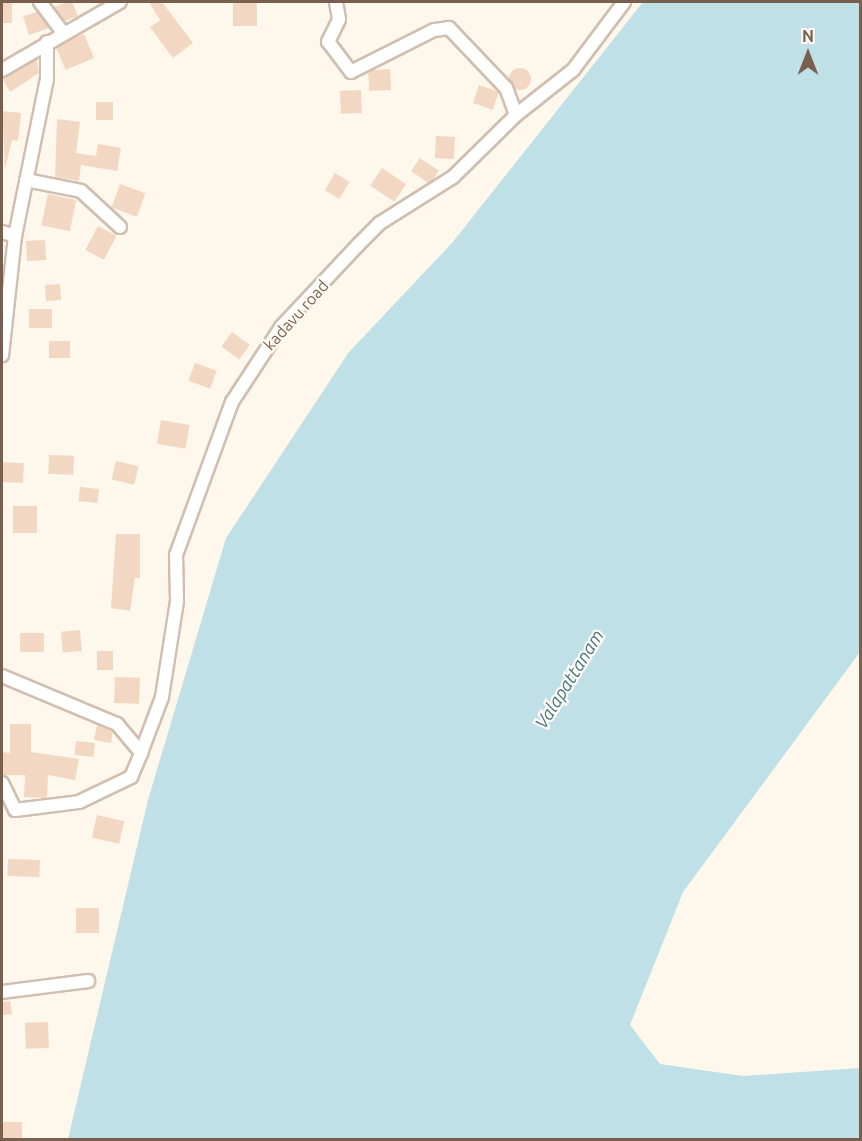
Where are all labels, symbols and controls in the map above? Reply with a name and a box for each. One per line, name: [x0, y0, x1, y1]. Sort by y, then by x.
north arrow: [778, 24, 838, 84]
text: N: [802, 27, 814, 45]
street label: kadavu road: [260, 276, 332, 354]
water label: Valapattanam: [530, 626, 608, 732]

